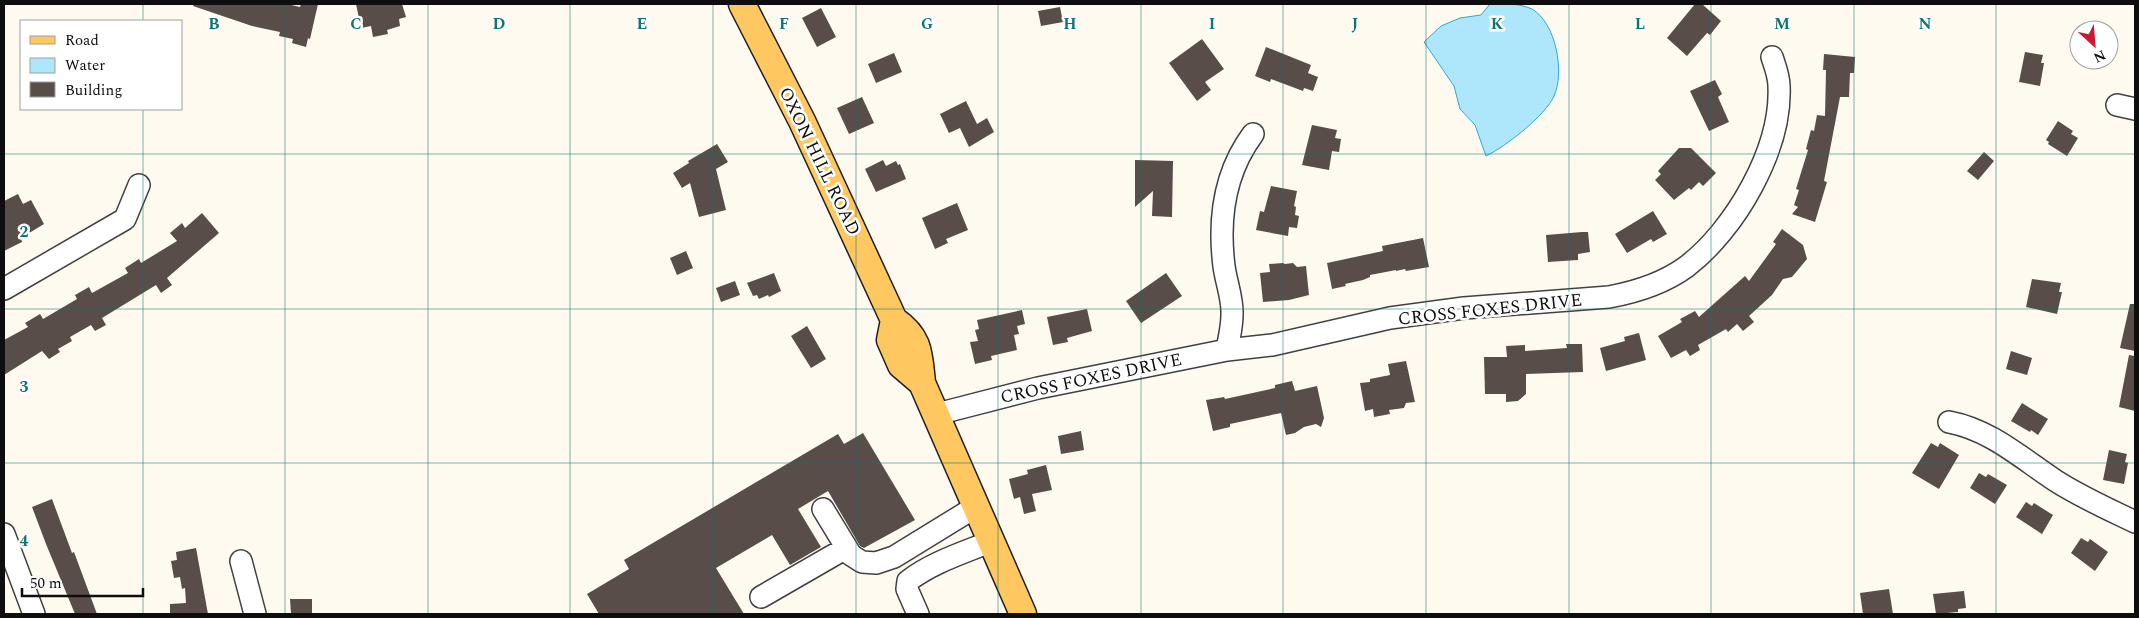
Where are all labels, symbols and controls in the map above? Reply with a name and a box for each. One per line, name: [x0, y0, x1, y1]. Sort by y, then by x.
text: B: [208, 12, 220, 36]
text: C: [350, 12, 362, 36]
text: D: [493, 12, 506, 36]
text: E: [637, 12, 647, 36]
text: F: [779, 12, 789, 36]
text: G: [921, 12, 933, 36]
text: H: [1063, 12, 1077, 36]
text: I: [1209, 12, 1215, 36]
text: J: [1352, 12, 1359, 36]
text: K: [1491, 12, 1504, 36]
text: L: [1635, 12, 1645, 36]
text: M: [1774, 12, 1790, 36]
text: N: [1918, 12, 1932, 36]
legend: [20, 20, 182, 110]
north arrow: [2069, 20, 2119, 70]
text: Road: [65, 29, 99, 52]
text: N: [2090, 44, 2109, 68]
text: Water: [65, 54, 105, 77]
text: Building: [65, 79, 122, 102]
street label: OXON HILL ROAD: [772, 82, 867, 240]
text: 2: [20, 220, 29, 244]
street label: CROSS FOXES DRIVE: [1397, 286, 1584, 333]
street label: CROSS FOXES DRIVE: [998, 346, 1184, 411]
text: 3: [20, 375, 29, 399]
text: 4: [20, 529, 29, 553]
scale bar: [22, 566, 144, 598]
text: 50 m: [30, 572, 62, 595]

